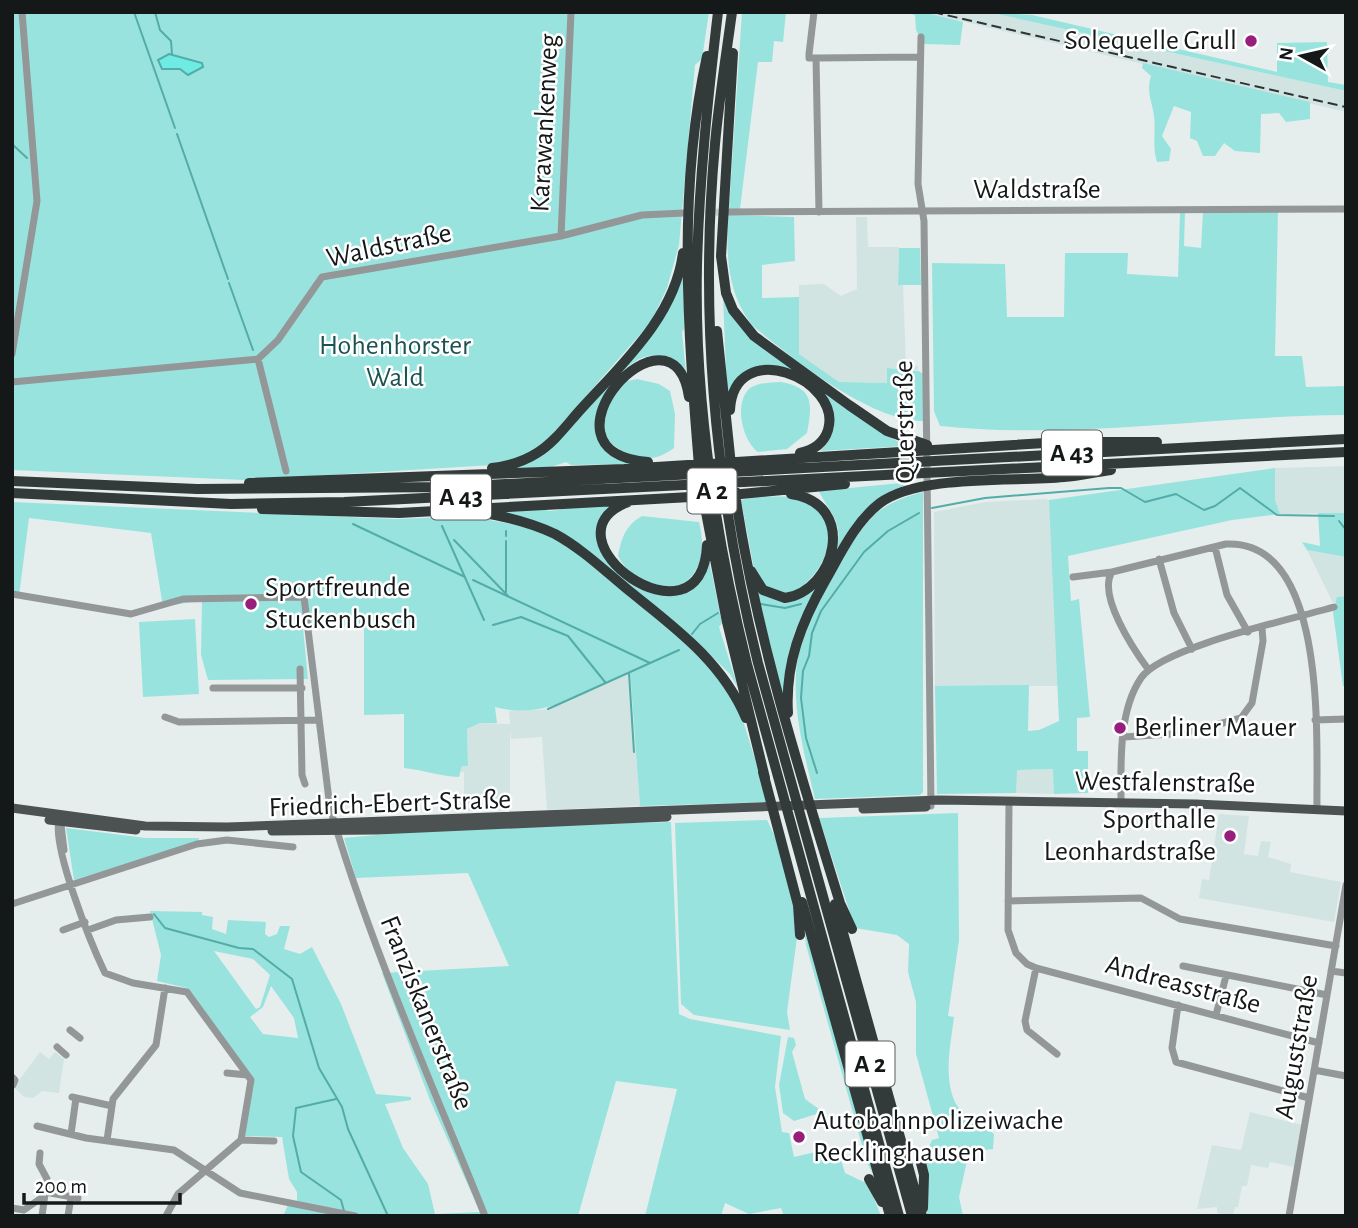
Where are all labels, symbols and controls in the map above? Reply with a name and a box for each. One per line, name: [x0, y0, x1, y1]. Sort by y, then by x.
north arrow: [1267, 21, 1337, 91]
place label: Solequelle Grull: [1065, 27, 1237, 55]
street label: Karawankenweg: [526, 33, 564, 213]
marker: Solequelle Grull: [1243, 33, 1259, 49]
text: N: [1276, 46, 1297, 62]
street label: Waldstraße: [973, 176, 1101, 204]
street label: Waldstraße: [324, 219, 454, 273]
park label: Hohenhorster Wald: [319, 332, 471, 392]
street label: Querstraße: [890, 360, 920, 484]
road number: A 43: [1042, 430, 1102, 475]
road number: A 2: [688, 468, 736, 513]
road number: A 43: [431, 475, 491, 520]
place label: Sportfreunde Stuckenbusch: [265, 574, 416, 634]
marker: Sportfreunde Stuckenbusch: [243, 596, 259, 612]
place label: Berliner Mauer: [1134, 714, 1296, 742]
marker: Berliner Mauer: [1112, 720, 1128, 736]
street label: Westfalenstraße: [1074, 767, 1256, 799]
street label: Friedrich-Ebert-Straße: [268, 786, 512, 822]
place label: Sporthalle Leonhardstraße: [1044, 806, 1216, 866]
marker: Sporthalle Leonhardstraße: [1222, 828, 1238, 844]
street label: Franziskanerstraße: [374, 912, 478, 1114]
street label: Andreasstraße: [1102, 951, 1264, 1019]
street label: Auguststraße: [1270, 972, 1324, 1122]
road number: A 2: [846, 1042, 894, 1086]
place label: Autobahnpolizeiwache Recklinghausen: [813, 1107, 1063, 1167]
marker: Autobahnpolizeiwache Recklinghausen: [791, 1129, 807, 1145]
scale bar: [24, 1162, 180, 1206]
text: 200 m: [35, 1176, 87, 1197]

